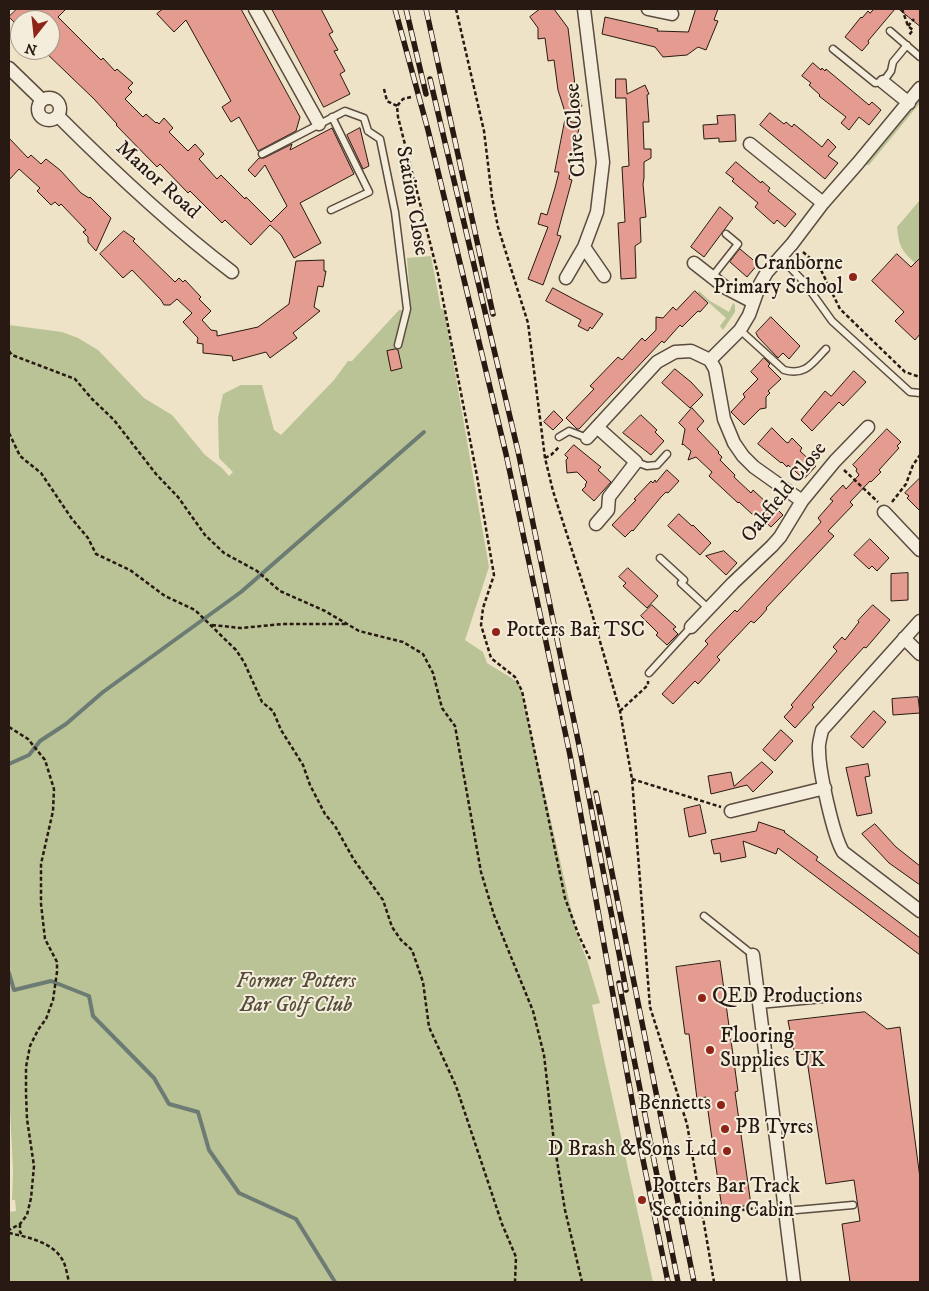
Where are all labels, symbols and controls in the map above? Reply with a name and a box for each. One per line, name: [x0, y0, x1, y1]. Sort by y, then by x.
north arrow: [10, 10, 60, 60]
text: N: [23, 38, 39, 59]
street label: Clive Close: [561, 82, 593, 178]
street label: Manor Road: [110, 137, 204, 225]
street label: Station Close: [389, 144, 433, 258]
place label: Cranborne Primary School: [713, 252, 843, 302]
marker: Cranborne Primary School: [847, 271, 859, 283]
street label: Oakfield Close: [737, 438, 833, 548]
place label: Potters Bar TSC: [506, 619, 645, 645]
marker: Potters Bar TSC: [490, 626, 502, 638]
park label: Former Potters Bar Golf Club: [236, 970, 356, 1020]
place label: QED Productions: [712, 985, 863, 1011]
marker: QED Productions: [696, 992, 708, 1004]
place label: Flooring Supplies UK: [720, 1025, 825, 1075]
marker: Flooring Supplies UK: [704, 1044, 716, 1056]
place label: Bennetts: [638, 1092, 711, 1118]
marker: Bennetts: [715, 1099, 727, 1111]
place label: PB Tyres: [735, 1116, 813, 1142]
marker: PB Tyres: [719, 1123, 731, 1135]
place label: D Brash & Sons Ltd: [548, 1138, 717, 1164]
marker: D Brash & Sons Ltd: [721, 1145, 733, 1157]
place label: Potters Bar Track Sectioning Cabin: [652, 1175, 800, 1225]
marker: Potters Bar Track Sectioning Cabin: [636, 1194, 648, 1206]

